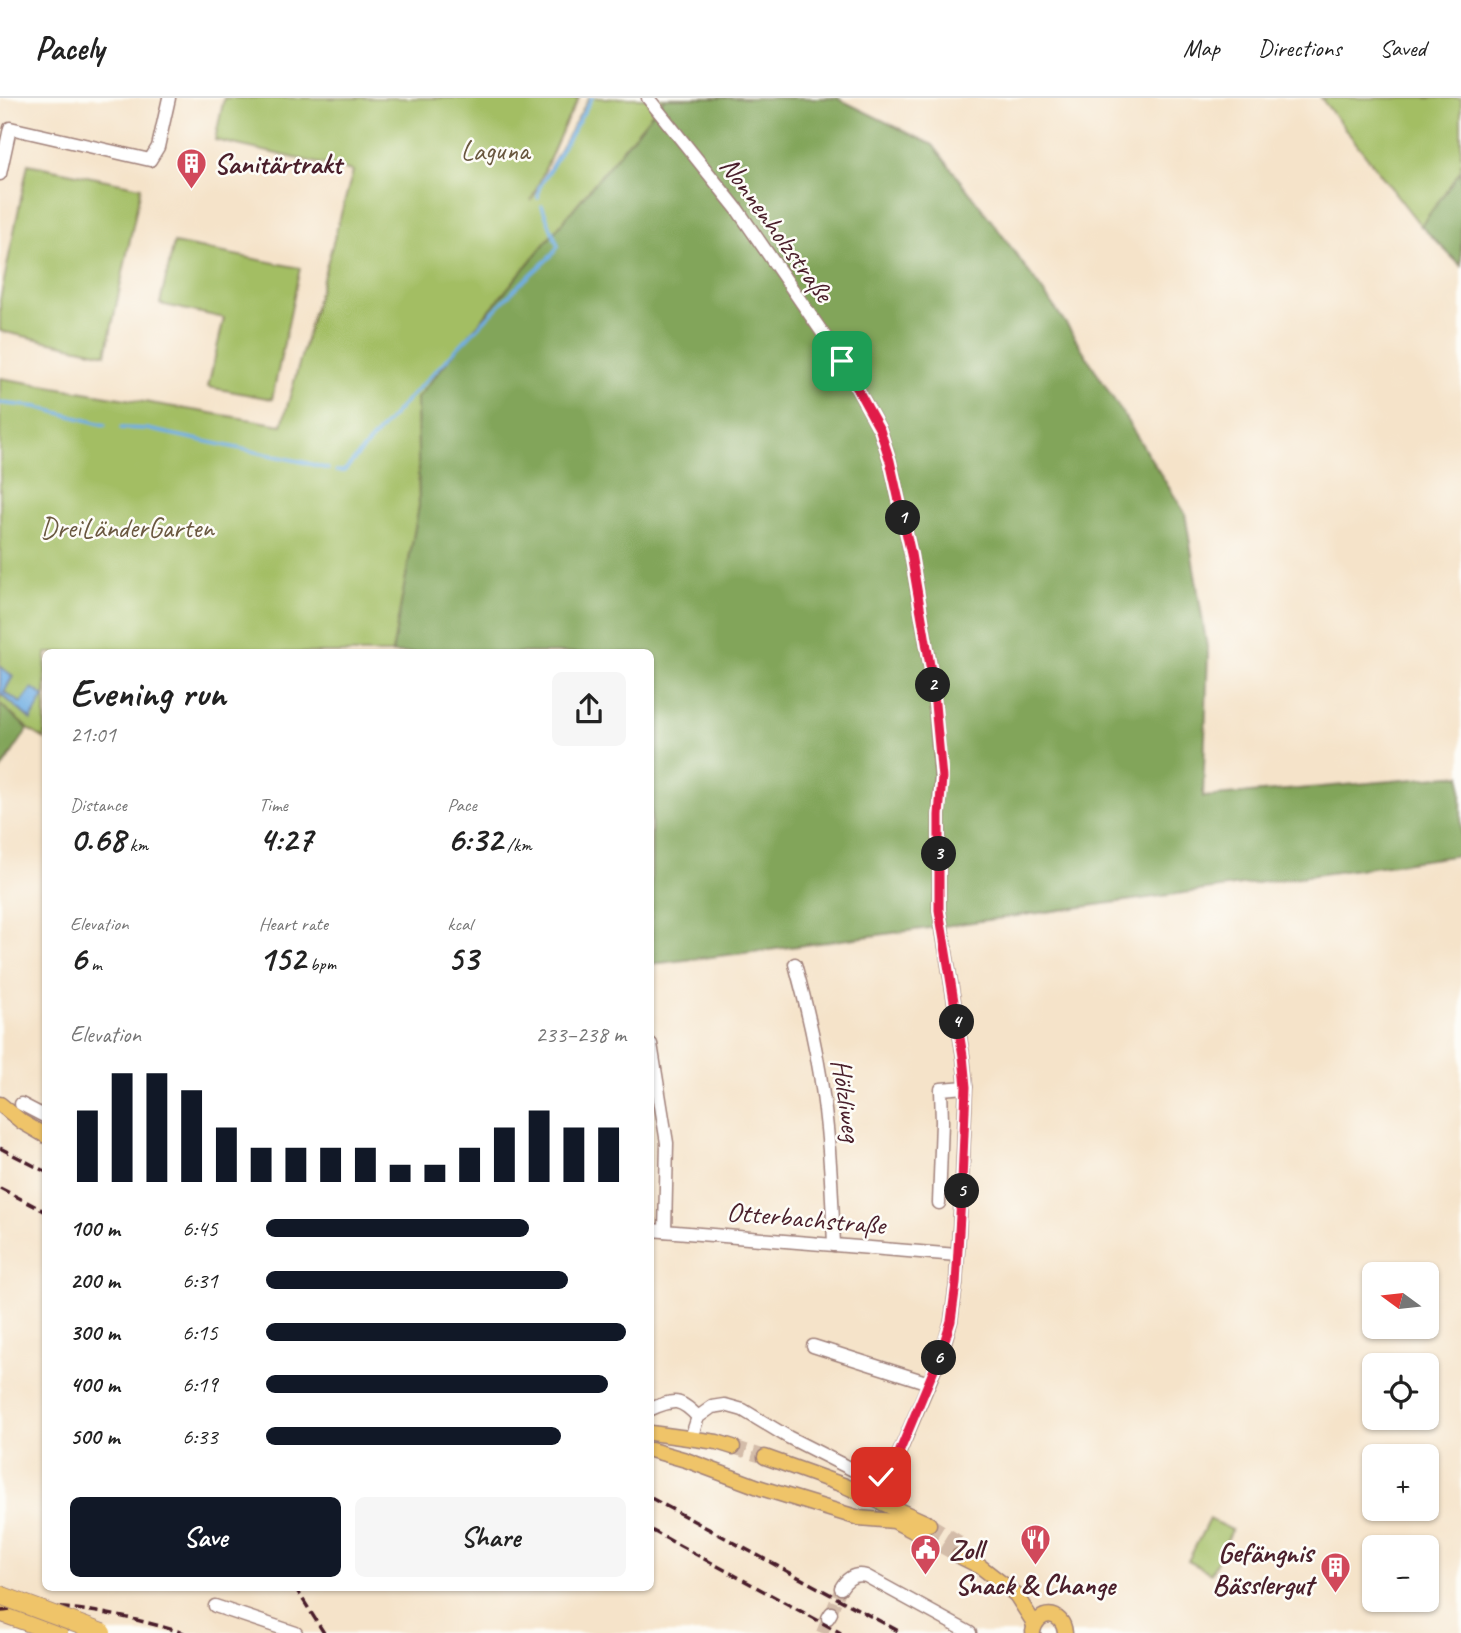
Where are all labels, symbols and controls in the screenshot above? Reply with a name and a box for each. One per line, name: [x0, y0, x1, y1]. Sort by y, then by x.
text: Pacely: [35, 27, 104, 69]
text: Map: [1183, 33, 1220, 63]
text: Directions: [1258, 33, 1341, 63]
text: Saved: [1379, 33, 1426, 63]
park label: Laguna: [461, 133, 532, 168]
building icon: Sanitärtrakt: [174, 146, 208, 190]
place label: Sanitärtrakt: [214, 146, 345, 181]
street label: Nonnenholzstraße: [712, 149, 843, 310]
pin: [812, 331, 872, 391]
icon: arrive: [823, 342, 861, 380]
pin: 1: [886, 500, 920, 536]
text: 1: [898, 505, 907, 529]
park label: DreiLänderGarten: [40, 510, 215, 545]
pin: 2: [916, 668, 950, 702]
text: Evening run: [70, 670, 226, 717]
button: share: [552, 672, 626, 746]
text: 2: [928, 672, 937, 696]
text: 21:01: [70, 720, 116, 749]
text: Distance: [70, 793, 127, 817]
text: Time: [259, 793, 288, 817]
text: Pace: [447, 793, 477, 817]
text: 0.68: [70, 817, 125, 862]
text: 4:27: [259, 817, 313, 862]
text: 6:32: [447, 817, 502, 862]
text: km: [125, 833, 148, 857]
text: /km: [502, 833, 532, 857]
pin: 3: [922, 836, 956, 872]
text: 3: [934, 841, 943, 865]
text: Elevation: [70, 912, 128, 936]
text: Heart rate: [259, 912, 328, 936]
text: kcal: [447, 912, 472, 936]
text: 6: [70, 936, 87, 981]
text: 152: [259, 936, 305, 981]
text: 53: [447, 936, 478, 981]
text: m: [87, 952, 102, 976]
text: bpm: [305, 952, 336, 976]
pin: 4: [940, 1004, 974, 1040]
text: 4: [952, 1009, 961, 1033]
text: Elevation: [70, 1020, 141, 1049]
text: 233–238 m: [535, 1020, 626, 1049]
street label: Hölzliweg: [824, 1057, 870, 1145]
pin: 5: [944, 1174, 979, 1208]
text: 5: [957, 1178, 966, 1202]
street label: Otterbachstraße: [725, 1194, 888, 1243]
text: 100 m: [70, 1214, 120, 1243]
text: 6:45: [182, 1214, 218, 1243]
north arrow: [1362, 1262, 1438, 1339]
map controls: [1362, 1262, 1439, 1612]
text: 200 m: [70, 1266, 120, 1295]
text: 6:31: [182, 1266, 218, 1295]
text: 300 m: [70, 1318, 120, 1347]
text: 6:15: [182, 1318, 218, 1347]
pin: 6: [922, 1340, 956, 1376]
text: 6: [934, 1345, 943, 1369]
button: locate: [1362, 1353, 1439, 1430]
text: 400 m: [70, 1370, 120, 1399]
text: 6:19: [182, 1370, 218, 1399]
text: 500 m: [70, 1422, 119, 1451]
text: 6:33: [182, 1422, 218, 1451]
button: +: [1362, 1444, 1439, 1521]
pin: [851, 1447, 911, 1507]
icon: check: [862, 1458, 900, 1496]
button: Save: [70, 1497, 341, 1577]
button: Share: [355, 1497, 626, 1577]
restaurant icon: Snack & Change: [1018, 1523, 1052, 1567]
public building icon: Zoll: [909, 1532, 943, 1576]
place label: Zoll: [949, 1532, 988, 1567]
place label: Gefängnis Bässlergut: [1212, 1535, 1318, 1602]
button: −: [1362, 1535, 1439, 1612]
building icon: Gefängnis Bässlergut: [1319, 1551, 1353, 1595]
place label: Snack & Change: [955, 1567, 1118, 1602]

